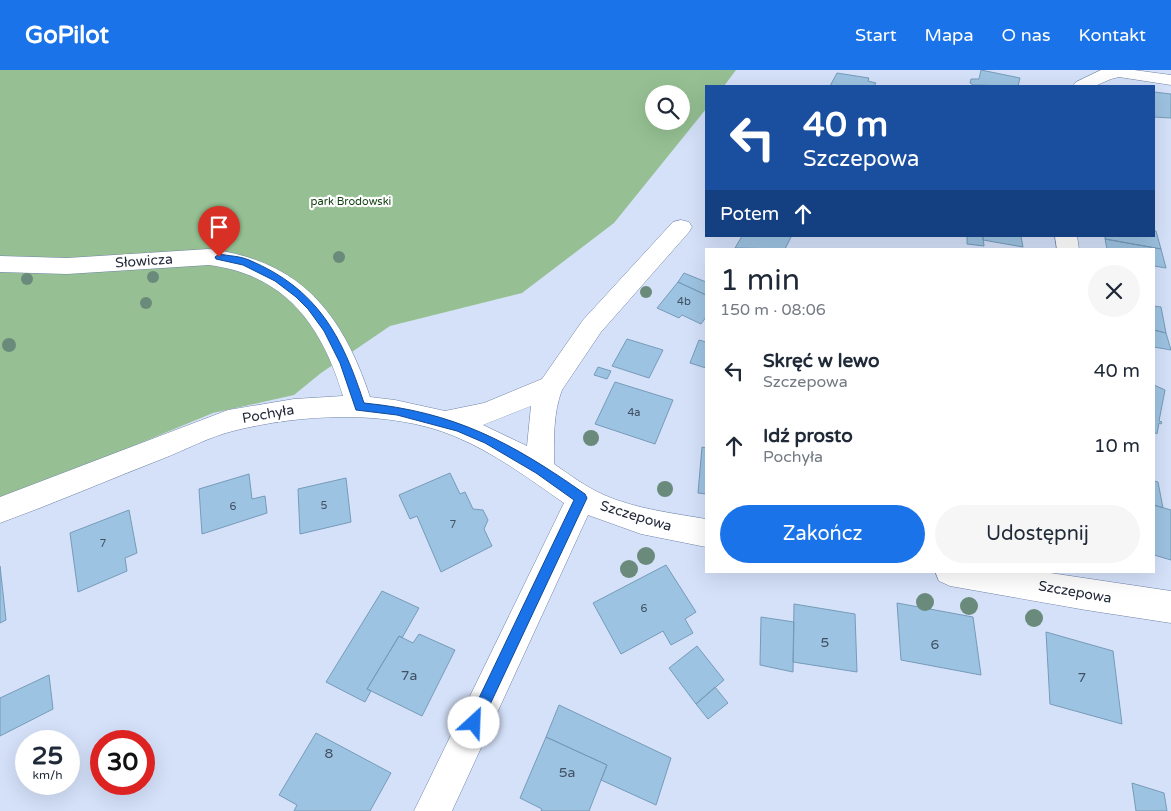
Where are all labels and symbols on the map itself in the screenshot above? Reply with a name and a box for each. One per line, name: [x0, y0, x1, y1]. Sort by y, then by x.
park label: park Brodowski: [311, 195, 391, 208]
pin: [198, 206, 240, 257]
street label: Słowicza: [115, 251, 173, 271]
house number: 4b: [677, 295, 691, 308]
street label: Pochyła: [241, 401, 295, 427]
house number: 4a: [627, 406, 641, 419]
street label: Szczepowa: [598, 497, 674, 535]
house number: 5: [321, 499, 328, 512]
house number: 6: [230, 500, 237, 513]
house number: 7: [450, 518, 457, 531]
house number: 7: [100, 537, 107, 550]
street label: Szczepowa: [1037, 577, 1113, 607]
house number: 6: [641, 602, 648, 615]
house number: 5: [821, 634, 829, 651]
house number: 6: [931, 636, 940, 653]
house number: 7a: [401, 667, 417, 684]
house number: 7: [1078, 669, 1086, 686]
position arrow: [447, 696, 499, 748]
speed limit sign: 30: [90, 730, 155, 795]
house number: 8: [325, 745, 334, 762]
house number: 5a: [559, 764, 575, 781]

